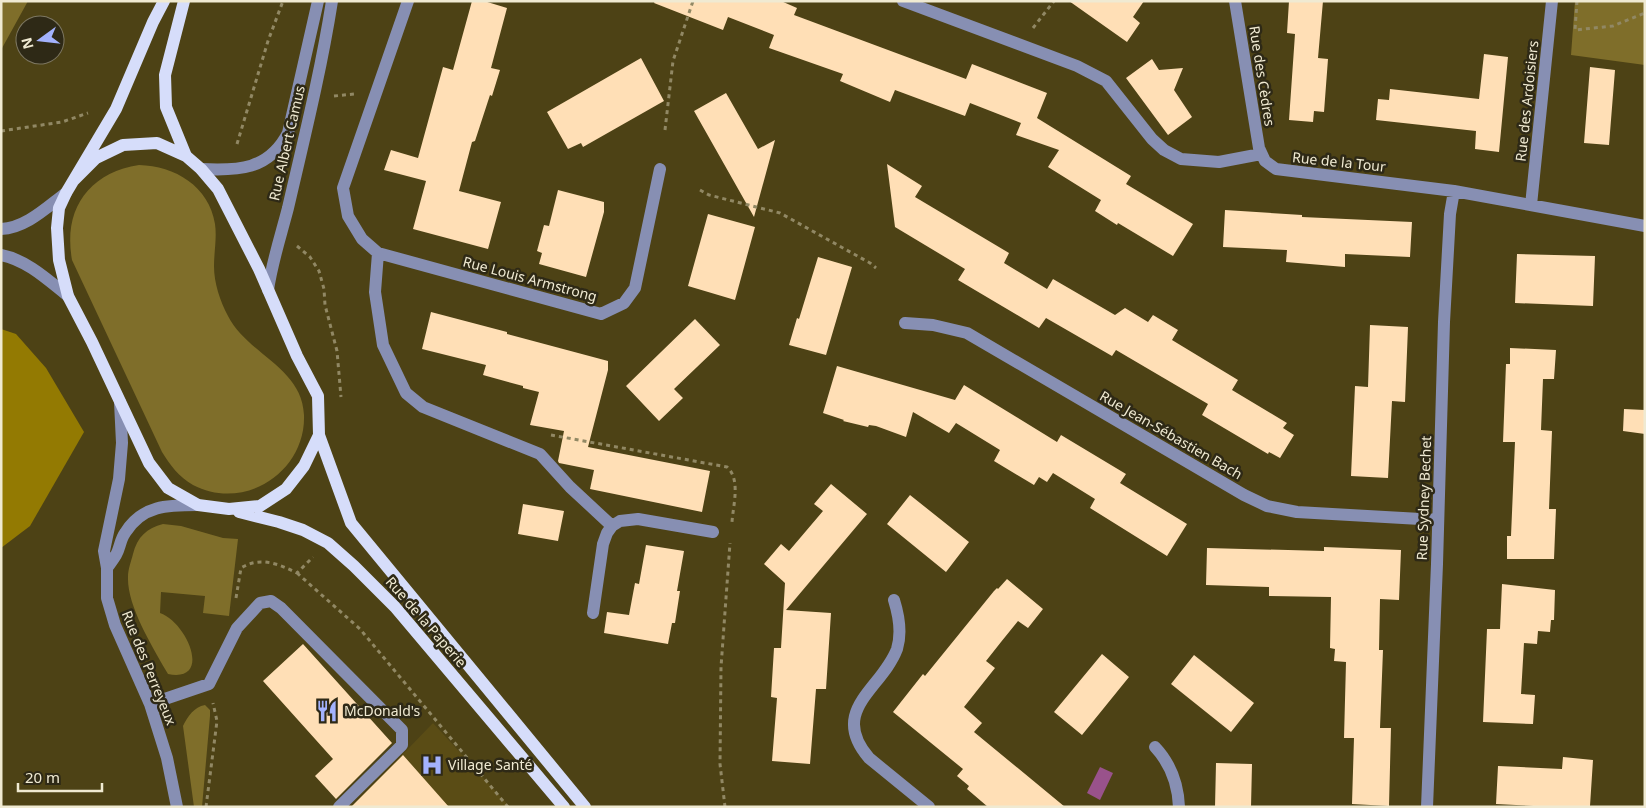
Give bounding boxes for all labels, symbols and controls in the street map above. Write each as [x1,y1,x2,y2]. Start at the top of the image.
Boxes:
north arrow [15,15,65,65]
street label: Rue des Cèdres [1245,24,1280,128]
text: N [16,36,38,51]
street label: Rue des Ardoisiers [1511,39,1542,162]
street label: Rue Albert Camus [264,83,309,202]
street label: Rue de la Tour [1291,147,1387,176]
street label: Rue Louis Armstrong [461,251,599,306]
street label: Rue Jean-Sébastien Bach [1097,386,1246,483]
street label: Rue Sydney Bechet [1412,435,1435,561]
street label: Rue de la Paperie [382,572,471,671]
street label: Rue des Perreyeux [118,608,181,729]
restaurant icon: McDonald's [314,698,340,724]
place label: McDonald's [344,701,421,720]
hospital icon: Village Santé [419,752,445,778]
place label: Village Santé [448,755,532,774]
scale bar [18,760,101,792]
text: 20 m [25,767,60,787]

